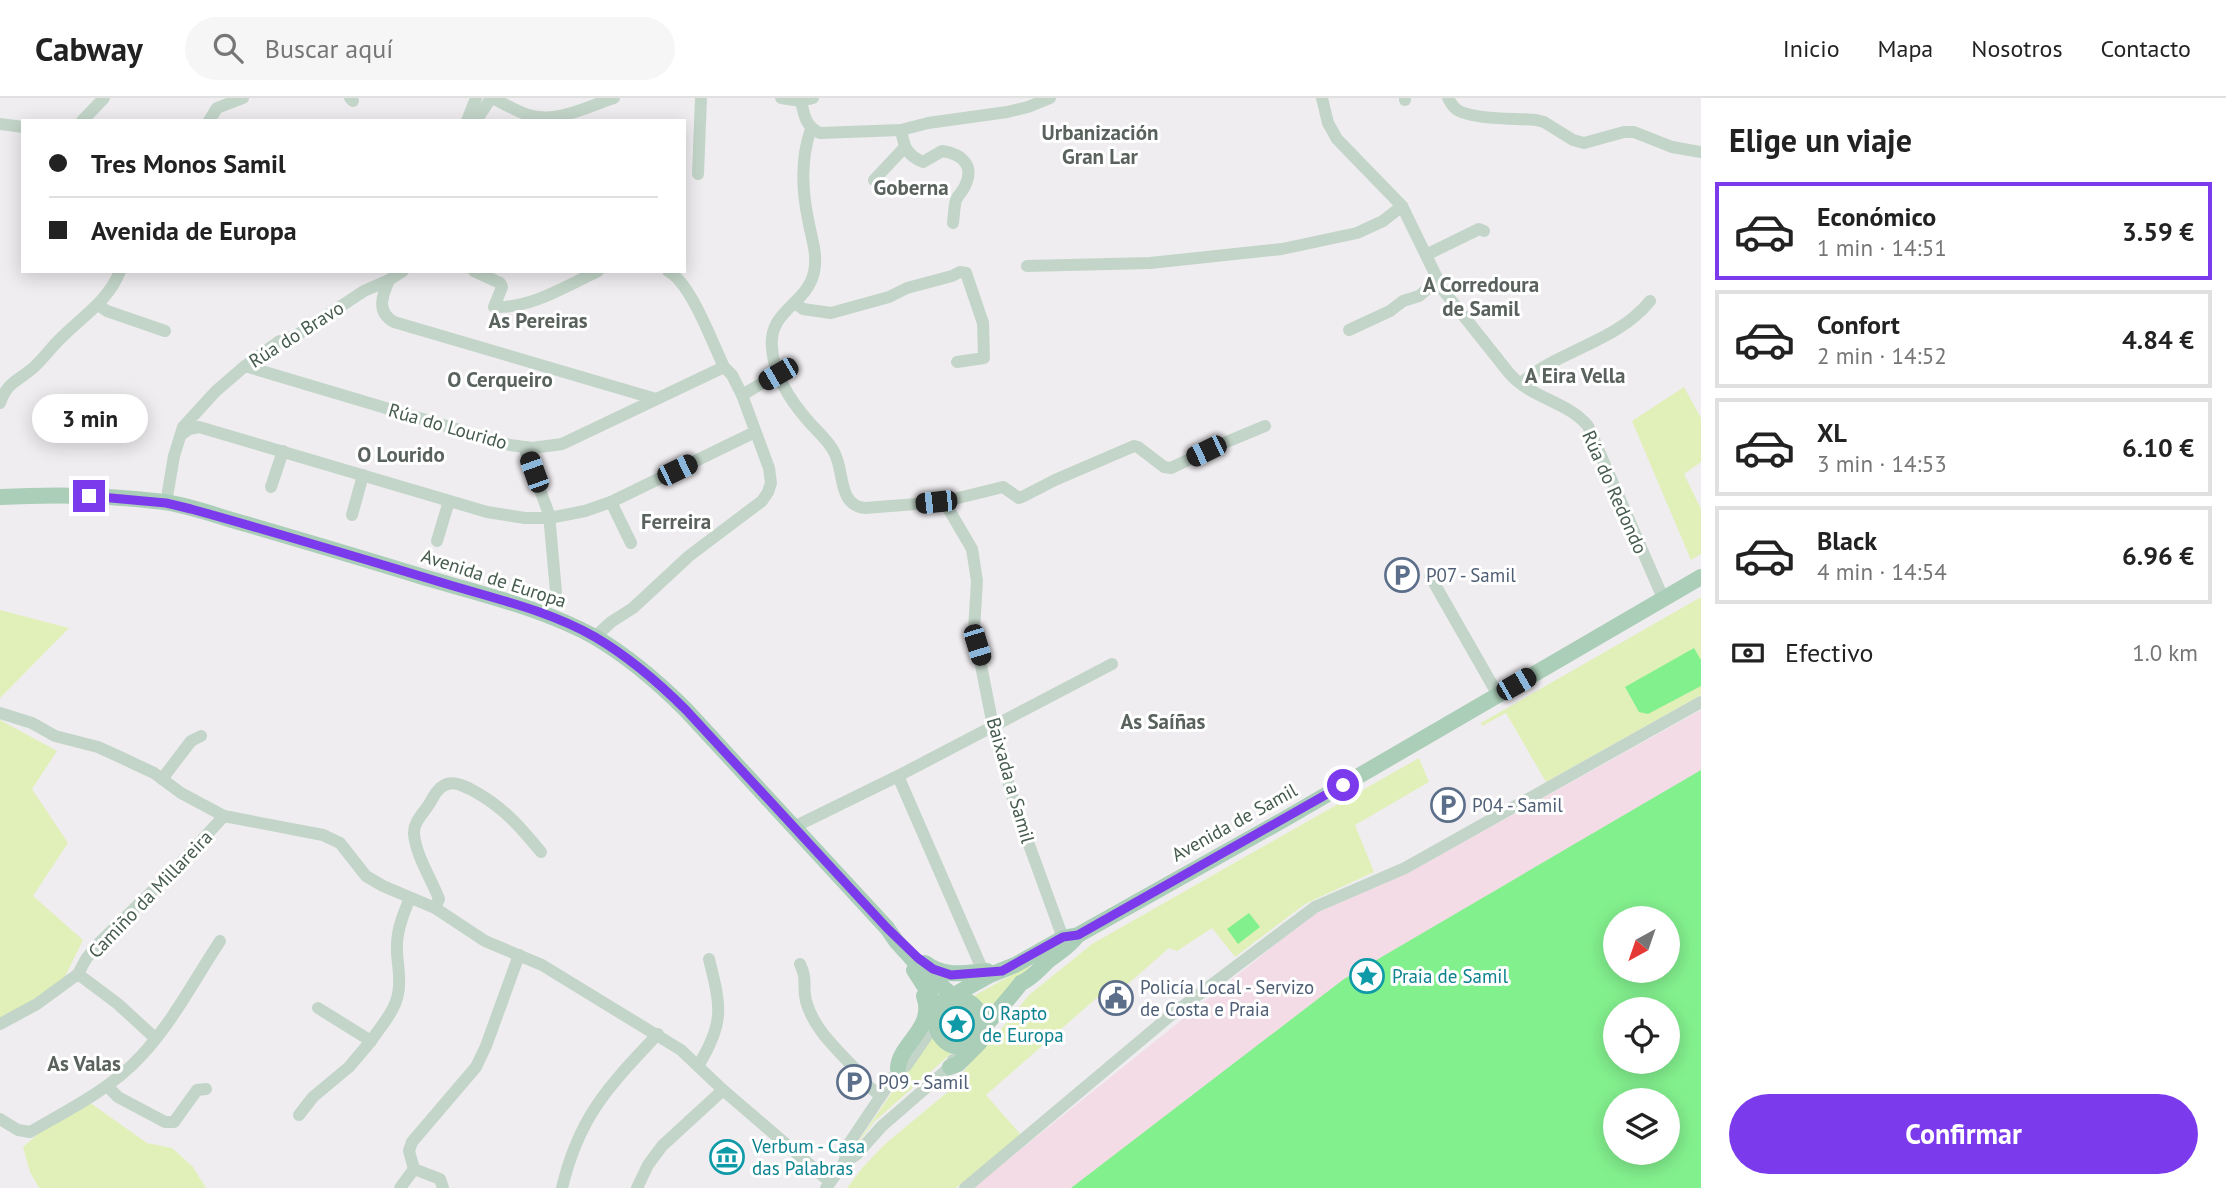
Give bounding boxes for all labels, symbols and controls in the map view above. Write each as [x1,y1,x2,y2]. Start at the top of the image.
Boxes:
search box [185,17,675,80]
text: Cabway [35,27,143,70]
icon: search [209,29,247,67]
text: Buscar aquí [265,32,393,65]
text: Inicio [1783,33,1840,64]
text: Mapa [1878,33,1933,64]
text: Nosotros [1971,33,2063,64]
text: Contacto [2101,33,2191,64]
district label: Urbanización Gran Lar [1042,119,1158,170]
text: Elige un viaje [1729,119,1912,161]
text: Tres Monos Samil [91,147,286,180]
district label: Goberna [873,174,949,201]
icon: car [1733,200,1796,263]
text: Económico [1817,200,1936,233]
text: Avenida de Europa [91,214,297,247]
text: 3.59 € [2122,215,2194,248]
text: 1 min · 14:51 [1817,233,1947,262]
district label: A Corredoura de Samil [1423,271,1539,322]
street label: Rúa do Bravo [244,295,348,373]
district label: As Pereiras [488,307,588,334]
icon: car [1733,308,1796,371]
text: Confort [1817,308,1900,341]
text: 4.84 € [2122,323,2194,356]
text: 2 min · 14:52 [1817,341,1947,370]
car [755,354,802,394]
district label: A Eira Vella [1525,362,1625,389]
district label: O Cerqueiro [447,366,553,393]
callout: 3 min [31,394,147,444]
street label: Rúa do Lourido [386,398,510,454]
text: 3 min [62,404,118,433]
icon: car [1733,416,1796,479]
text: XL [1817,416,1847,449]
street label: Rúa do Redondo [1577,427,1653,557]
text: 6.10 € [2122,431,2194,464]
car [1183,432,1230,470]
district label: O Lourido [357,441,445,468]
car [517,449,552,495]
text: 3 min · 14:53 [1817,449,1947,478]
car [654,451,701,489]
route end [73,480,105,512]
car [915,489,958,515]
district label: Ferreira [641,508,711,535]
icon: car [1733,524,1796,587]
text: Black [1817,524,1877,557]
text: 6.96 € [2122,539,2194,572]
street label: Avenida de Europa [418,543,570,613]
parking icon: P07 - Samil [1383,556,1421,594]
text: 4 min · 14:54 [1817,557,1947,586]
place label: P07 - Samil [1426,563,1516,587]
car [961,622,994,668]
icon: cash [1729,634,1767,672]
text: Efectivo [1785,636,1874,669]
text: 1.0 km [2132,638,2198,667]
car [1493,664,1540,704]
district label: As Saíñas [1121,708,1206,735]
street label: Baixada a Samil [982,714,1041,846]
route start [1327,769,1359,801]
street label: Avenida de Samil [1167,777,1301,866]
parking icon: P04 - Samil [1429,786,1467,824]
place label: P04 - Samil [1472,793,1563,817]
street label: Camiño da Millareira [83,825,217,963]
north arrow [1603,906,1680,984]
map controls [1603,906,1680,1165]
place icon: Praia de Samil [1348,957,1386,995]
place label: Praia de Samil [1392,964,1508,988]
place label: Policía Local - Servizo de Costa e Praia [1140,975,1314,1021]
public building icon: Policía Local - Servizo de Costa e Praia [1097,979,1135,1017]
button: locate [1603,997,1680,1074]
place label: O Rapto de Europa [982,1001,1064,1047]
place icon: O Rapto de Europa [938,1005,976,1043]
district label: As Valas [47,1050,121,1077]
parking icon: P09 - Samil [835,1063,873,1101]
place label: P09 - Samil [878,1070,969,1094]
button: layers [1603,1088,1680,1165]
button: Confirmar [1729,1094,2198,1174]
place label: Verbum - Casa das Palabras [751,1134,865,1180]
museum icon: Verbum - Casa das Palabras [708,1138,746,1176]

